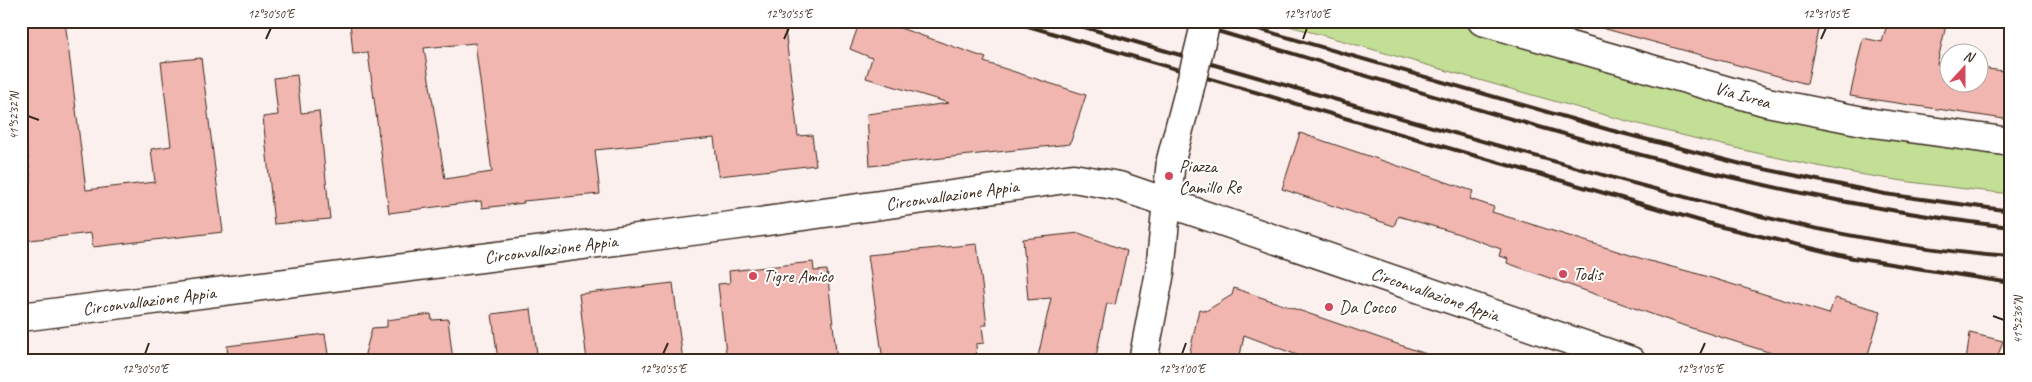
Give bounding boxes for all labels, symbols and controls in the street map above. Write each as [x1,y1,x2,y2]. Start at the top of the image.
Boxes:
text: 12°30'50"E [248,6,296,22]
text: 12°30'55"E [766,6,814,22]
text: 12°31'00"E [1284,6,1332,22]
text: 12°31'05"E [1803,6,1851,22]
north arrow [1940,42,1990,92]
text: N [1961,47,1978,67]
street label: Via Ivrea [1712,77,1774,114]
text: 41°52'32"N [6,91,22,140]
place label: Piazza Camillo Re [1179,155,1242,198]
marker: Piazza Camillo Re [1163,170,1175,182]
street label: Circonvallazione Appia [884,175,1021,215]
street label: Circonvallazione Appia [483,230,620,269]
street label: Circonvallazione Appia [1368,262,1504,327]
place label: Todis [1573,263,1604,285]
place label: Tigre Amico [763,265,835,287]
marker: Todis [1557,268,1569,280]
marker: Tigre Amico [747,270,759,282]
street label: Circonvallazione Appia [81,281,218,320]
text: 41°52'36"N [2010,295,2026,344]
place label: Da Cocco [1339,296,1397,318]
marker: Da Cocco [1323,301,1335,313]
text: 12°30'50"E [122,361,170,377]
text: 12°30'55"E [640,361,688,377]
text: 12°31'00"E [1159,361,1207,377]
text: 12°31'05"E [1677,361,1725,377]

